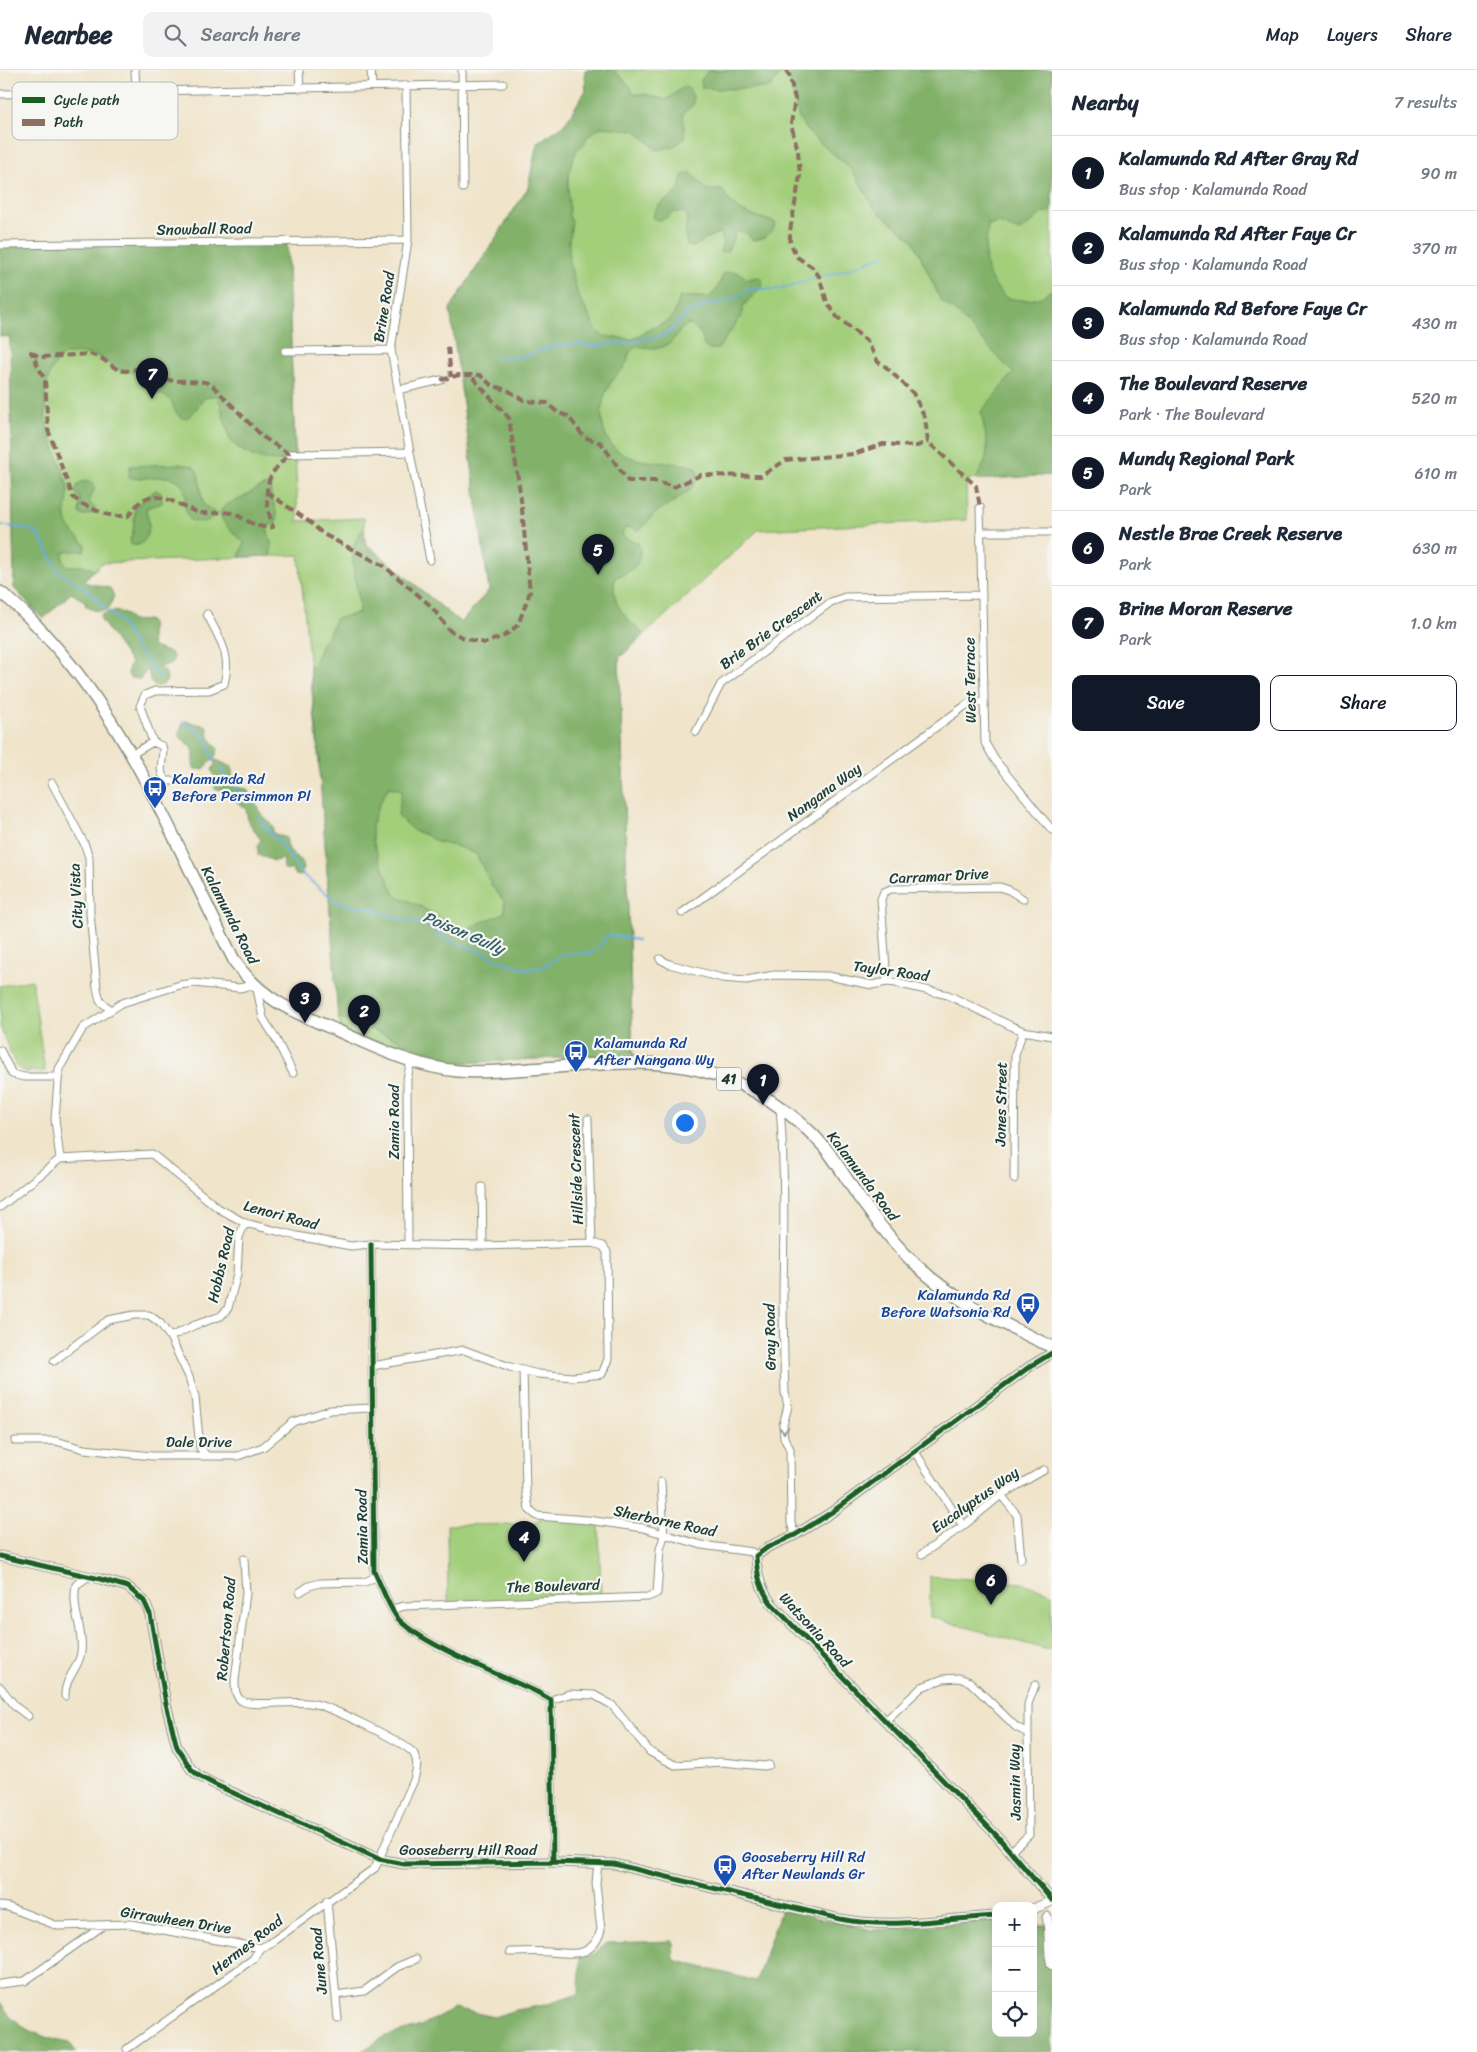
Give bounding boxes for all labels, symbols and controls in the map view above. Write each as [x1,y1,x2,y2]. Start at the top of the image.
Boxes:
search box [143,12,493,57]
text: Nearbee [25,14,113,56]
text: Search here [201,18,301,51]
text: Map [1266,19,1299,51]
text: Layers [1327,19,1378,51]
text: Share [1406,19,1452,51]
icon: search [161,21,189,49]
legend [12,82,178,140]
text: Nearby [1072,84,1138,122]
text: Cycle path [54,88,120,113]
text: 7 results [1394,88,1457,117]
text: Path [54,110,83,135]
text: Kalamunda Rd After Gray Rd [1119,142,1358,175]
text: 1 [1085,159,1091,188]
text: 90 m [1421,159,1457,188]
text: Bus stop · Kalamunda Road [1119,175,1307,204]
street label: Snowball Road [156,215,253,243]
text: Kalamunda Rd After Faye Cr [1119,217,1356,250]
text: 2 [1083,234,1093,263]
text: 370 m [1413,234,1457,263]
text: Bus stop · Kalamunda Road [1119,250,1307,279]
street label: Brine Road [366,269,403,344]
text: Kalamunda Rd Before Faye Cr [1119,292,1367,325]
text: 3 [1084,309,1092,338]
text: 430 m [1412,309,1457,338]
text: Bus stop · Kalamunda Road [1119,325,1307,354]
pin: 7 [136,358,168,399]
text: The Boulevard Reserve [1119,367,1307,400]
text: 4 [1083,384,1093,413]
text: 520 m [1411,384,1457,413]
text: Park · The Boulevard [1119,400,1264,429]
text: Mundy Regional Park [1119,442,1295,475]
text: 5 [1083,459,1093,488]
text: 610 m [1414,459,1457,488]
text: Park [1119,475,1152,504]
text: Nestle Brae Creek Reserve [1119,517,1342,550]
pin: 5 [582,534,614,575]
text: 6 [1083,534,1093,563]
text: 630 m [1413,534,1457,563]
text: Park [1119,550,1152,579]
street label: Brie Brie Crescent [714,583,828,676]
text: Brine Moran Reserve [1119,592,1293,625]
text: 7 [1083,609,1093,638]
text: 1.0 km [1410,609,1457,638]
text: Park [1119,625,1152,654]
street label: West Terrace [956,637,984,723]
button: Save [1072,675,1260,731]
button: Share [1270,675,1457,731]
street label: Nangana Way [781,756,867,828]
place label: Kalamunda Rd Before Persimmon Pl [172,766,311,809]
bus stop icon: Kalamunda Rd Before Persimmon Pl [142,775,168,809]
street label: Carramar Drive [888,860,990,892]
street label: Kalamunda Road [194,861,267,970]
street label: City Vista [61,862,91,929]
water label: Poison Gully [418,902,512,964]
street label: Taylor Road [851,953,932,989]
pin: 3 [289,982,321,1023]
pin: 2 [348,995,380,1036]
place label: Kalamunda Rd After Nangana Wy [593,1030,714,1073]
bus stop icon: Kalamunda Rd After Nangana Wy [563,1039,589,1073]
street label: Jones Street [987,1061,1015,1147]
pin: 1 [747,1064,779,1105]
road number: 41 [716,1068,742,1091]
street label: Zamia Road [381,1083,407,1159]
your location [672,1110,698,1136]
street label: Hillside Crescent [561,1112,591,1225]
street label: Kalamunda Road [820,1125,906,1228]
street label: Lenori Road [241,1193,322,1238]
street label: Hobbs Road [200,1224,243,1305]
place label: Kalamunda Rd Before Watsonia Rd [881,1282,1011,1325]
bus stop icon: Kalamunda Rd Before Watsonia Rd [1015,1291,1041,1325]
street label: Gray Road [756,1302,784,1371]
one-way arrow [779,1427,790,1435]
street label: Dale Drive [166,1429,232,1455]
street label: Eucalyptus Way [925,1460,1025,1540]
street label: Zamia Road [348,1488,376,1565]
street label: Sherborne Road [611,1497,720,1545]
pin: 4 [508,1521,540,1562]
pin: 6 [975,1564,1007,1605]
street label: The Boulevard [506,1571,601,1601]
street label: Robertson Road [209,1575,244,1682]
street label: Watsonia Road [773,1586,858,1675]
street label: Jasmin Way [1001,1744,1029,1821]
street label: Gooseberry Hill Road [399,1837,538,1863]
place label: Gooseberry Hill Rd After Newlands Gr [741,1844,866,1887]
bus stop icon: Gooseberry Hill Rd After Newlands Gr [712,1853,738,1887]
street label: Girrawheen Drive [119,1898,233,1942]
map controls [992,1902,1037,2037]
button: + [992,1902,1037,1947]
street label: Hermes Road [205,1908,290,1982]
street label: June Road [303,1926,335,1996]
button: − [992,1947,1037,1992]
button: locate [992,1992,1037,2037]

